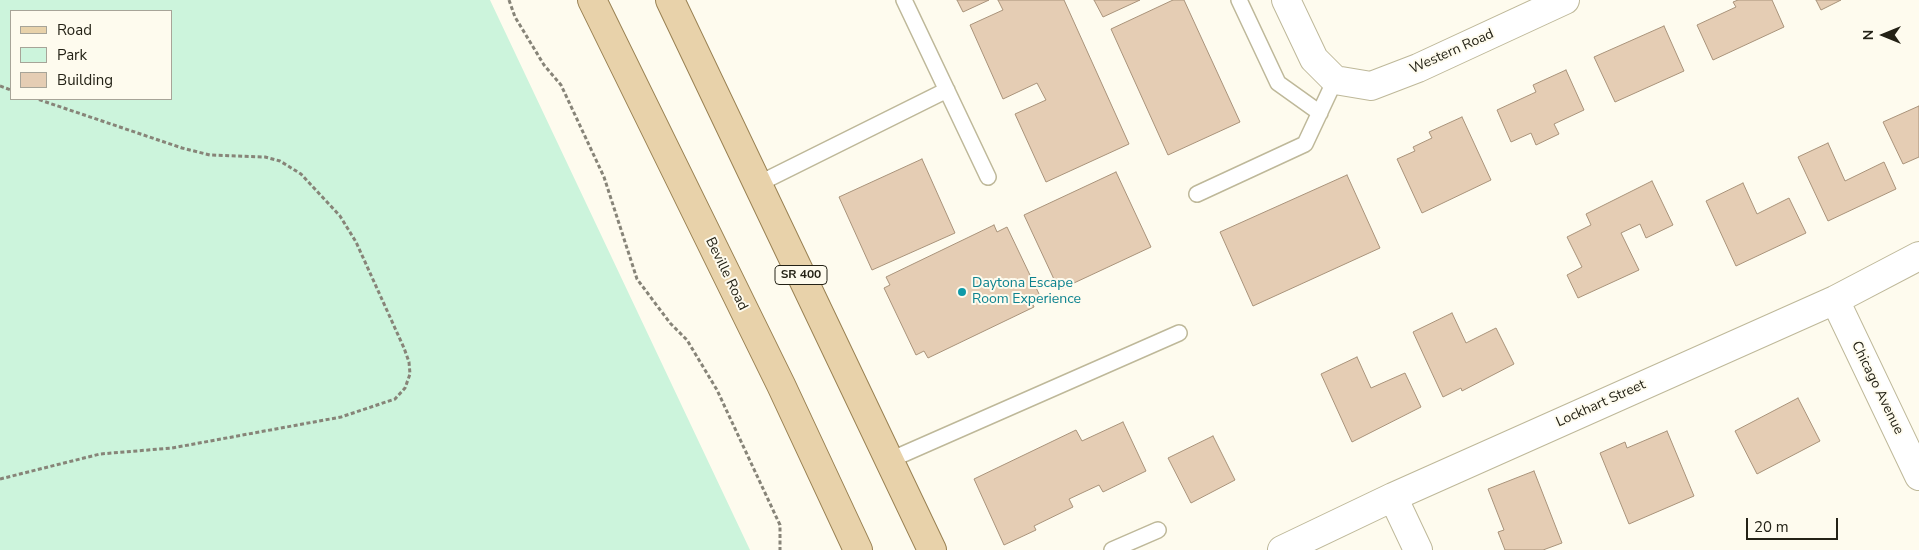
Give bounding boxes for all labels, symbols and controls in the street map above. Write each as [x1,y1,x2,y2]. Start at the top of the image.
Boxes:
legend [10,10,172,100]
north arrow [1859,10,1909,60]
text: Road [57,20,92,40]
street label: Western Road [1407,26,1497,78]
text: N [1859,30,1878,40]
text: Park [57,45,87,65]
text: Building [57,70,113,90]
street label: Beville Road [701,235,751,313]
road number: SR 400 [775,266,827,284]
place label: Daytona Escape Room Experience [972,276,1081,308]
marker: Daytona Escape Room Experience [956,286,968,298]
street label: Chicago Avenue [1847,339,1907,437]
street label: Lockhart Street [1554,377,1648,431]
scale bar [1749,508,1842,540]
text: 20 m [1754,517,1789,537]

